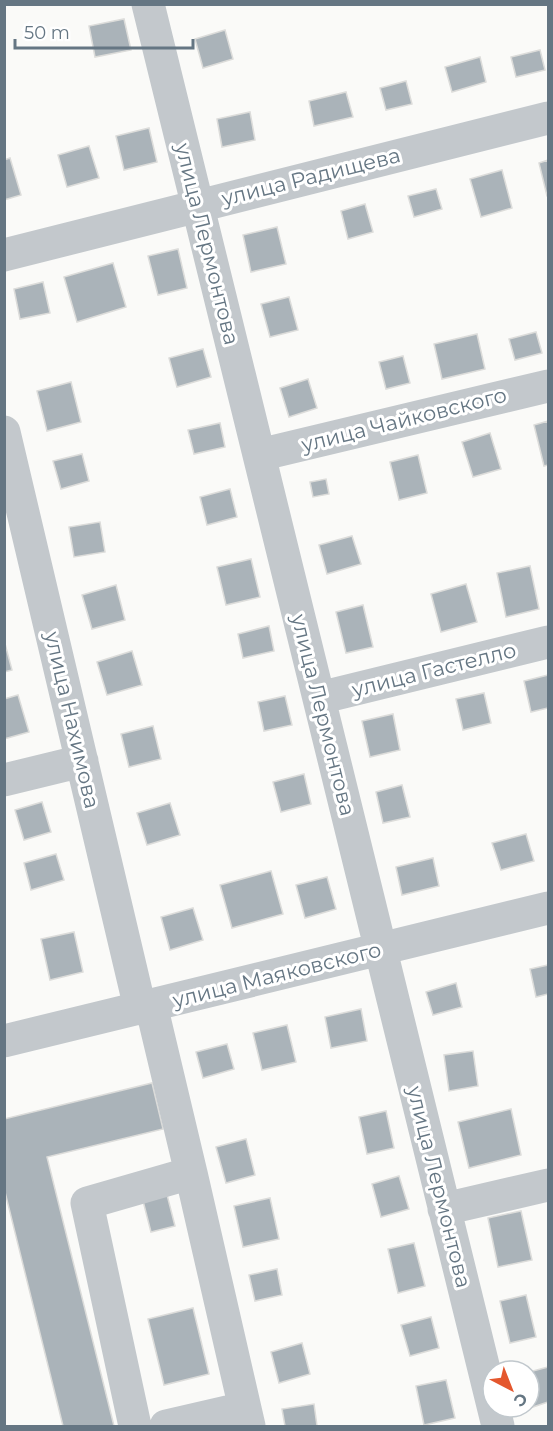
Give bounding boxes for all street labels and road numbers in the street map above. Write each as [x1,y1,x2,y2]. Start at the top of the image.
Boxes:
street label: улица Лермонтова [170,140,245,347]
street label: улица Радищева [218,142,403,211]
street label: улица Чайковского [298,382,509,457]
street label: улица Лермонтова [286,611,361,818]
street label: улица Нахимова [40,628,105,811]
street label: улица Гастелло [348,637,519,702]
street label: улица Маяковского [169,936,384,1013]
street label: улица Лермонтова [402,1083,477,1290]

